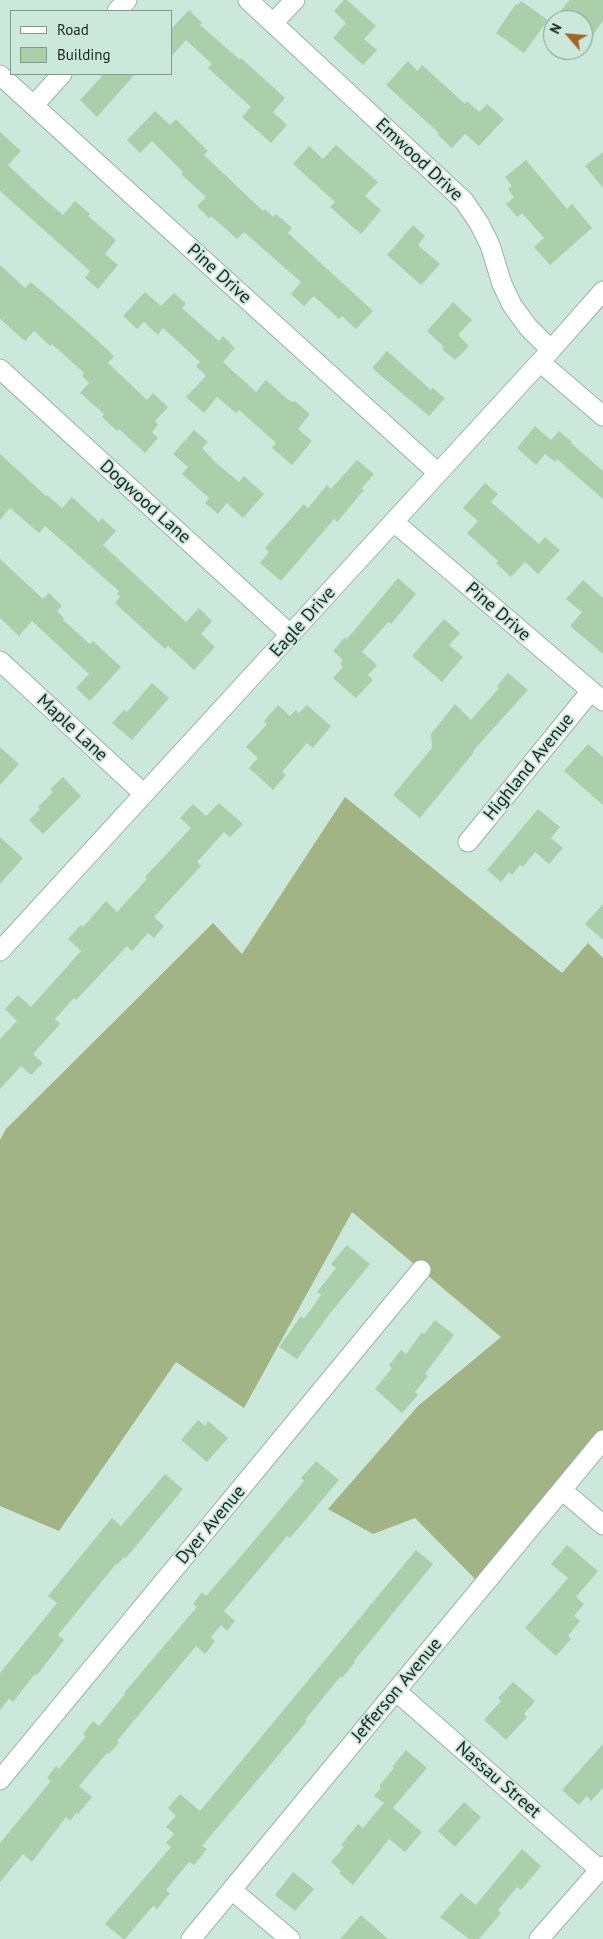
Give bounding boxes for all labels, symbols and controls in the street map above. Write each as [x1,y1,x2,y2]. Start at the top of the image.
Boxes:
legend [10,10,172,75]
north arrow [543,10,593,60]
text: Road [57,20,89,39]
text: N [545,20,566,37]
text: Building [57,45,111,64]
street label: Emwood Drive [371,114,467,206]
street label: Pine Drive [182,240,256,308]
street label: Dogwood Lane [95,456,195,548]
street label: Pine Drive [461,578,535,646]
street label: Eagle Drive [266,582,340,662]
street label: Maple Lane [32,690,112,766]
street label: Highland Avenue [479,709,579,825]
street label: Dyer Avenue [172,1481,250,1569]
street label: Jefferson Avenue [347,1634,447,1746]
street label: Nassau Street [451,1737,545,1823]

